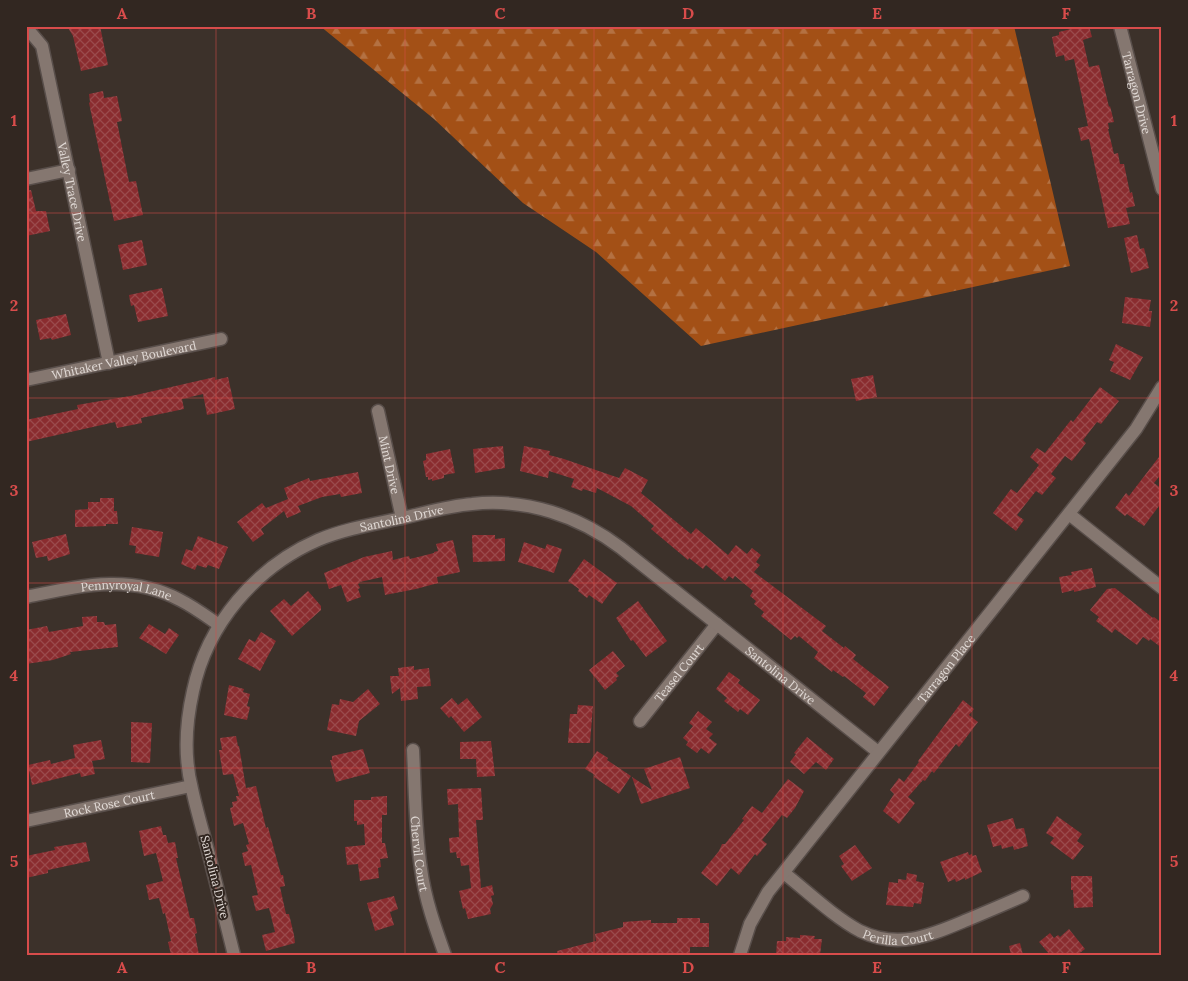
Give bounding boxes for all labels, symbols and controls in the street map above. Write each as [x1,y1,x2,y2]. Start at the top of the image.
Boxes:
text: A [117,3,128,23]
text: B [306,3,317,23]
text: C [494,3,506,23]
text: D [682,3,694,23]
text: E [872,3,882,23]
text: F [1061,3,1071,23]
street label: Tarragon Drive [1119,50,1155,136]
text: 1 [11,110,17,130]
text: 1 [1171,110,1177,130]
street label: Valley Trace Drive [55,140,91,243]
text: 2 [10,295,18,315]
text: 2 [1170,295,1178,315]
street label: Whitaker Valley Boulevard [50,337,197,382]
street label: Mint Drive [376,434,404,496]
text: 3 [10,480,19,500]
text: 3 [1170,480,1179,500]
street label: Santolina Drive [358,501,445,534]
street label: Pennyroyal Lane [80,576,175,603]
street label: Tarragon Place [914,631,978,706]
street label: Teasel Court [651,640,707,705]
street label: Santolina Drive [743,642,819,708]
text: 4 [10,665,19,685]
text: 4 [1170,665,1179,685]
street label: Rock Rose Court [62,786,156,820]
street label: Chervil Court [408,816,432,893]
street label: Santolina Drive [197,834,233,921]
text: 5 [10,851,19,871]
text: 5 [1170,851,1179,871]
street label: Perilla Court [861,926,935,947]
text: A [117,957,128,977]
text: B [306,957,317,977]
text: C [494,957,506,977]
text: D [682,957,694,977]
text: E [872,957,882,977]
text: F [1061,957,1071,977]

